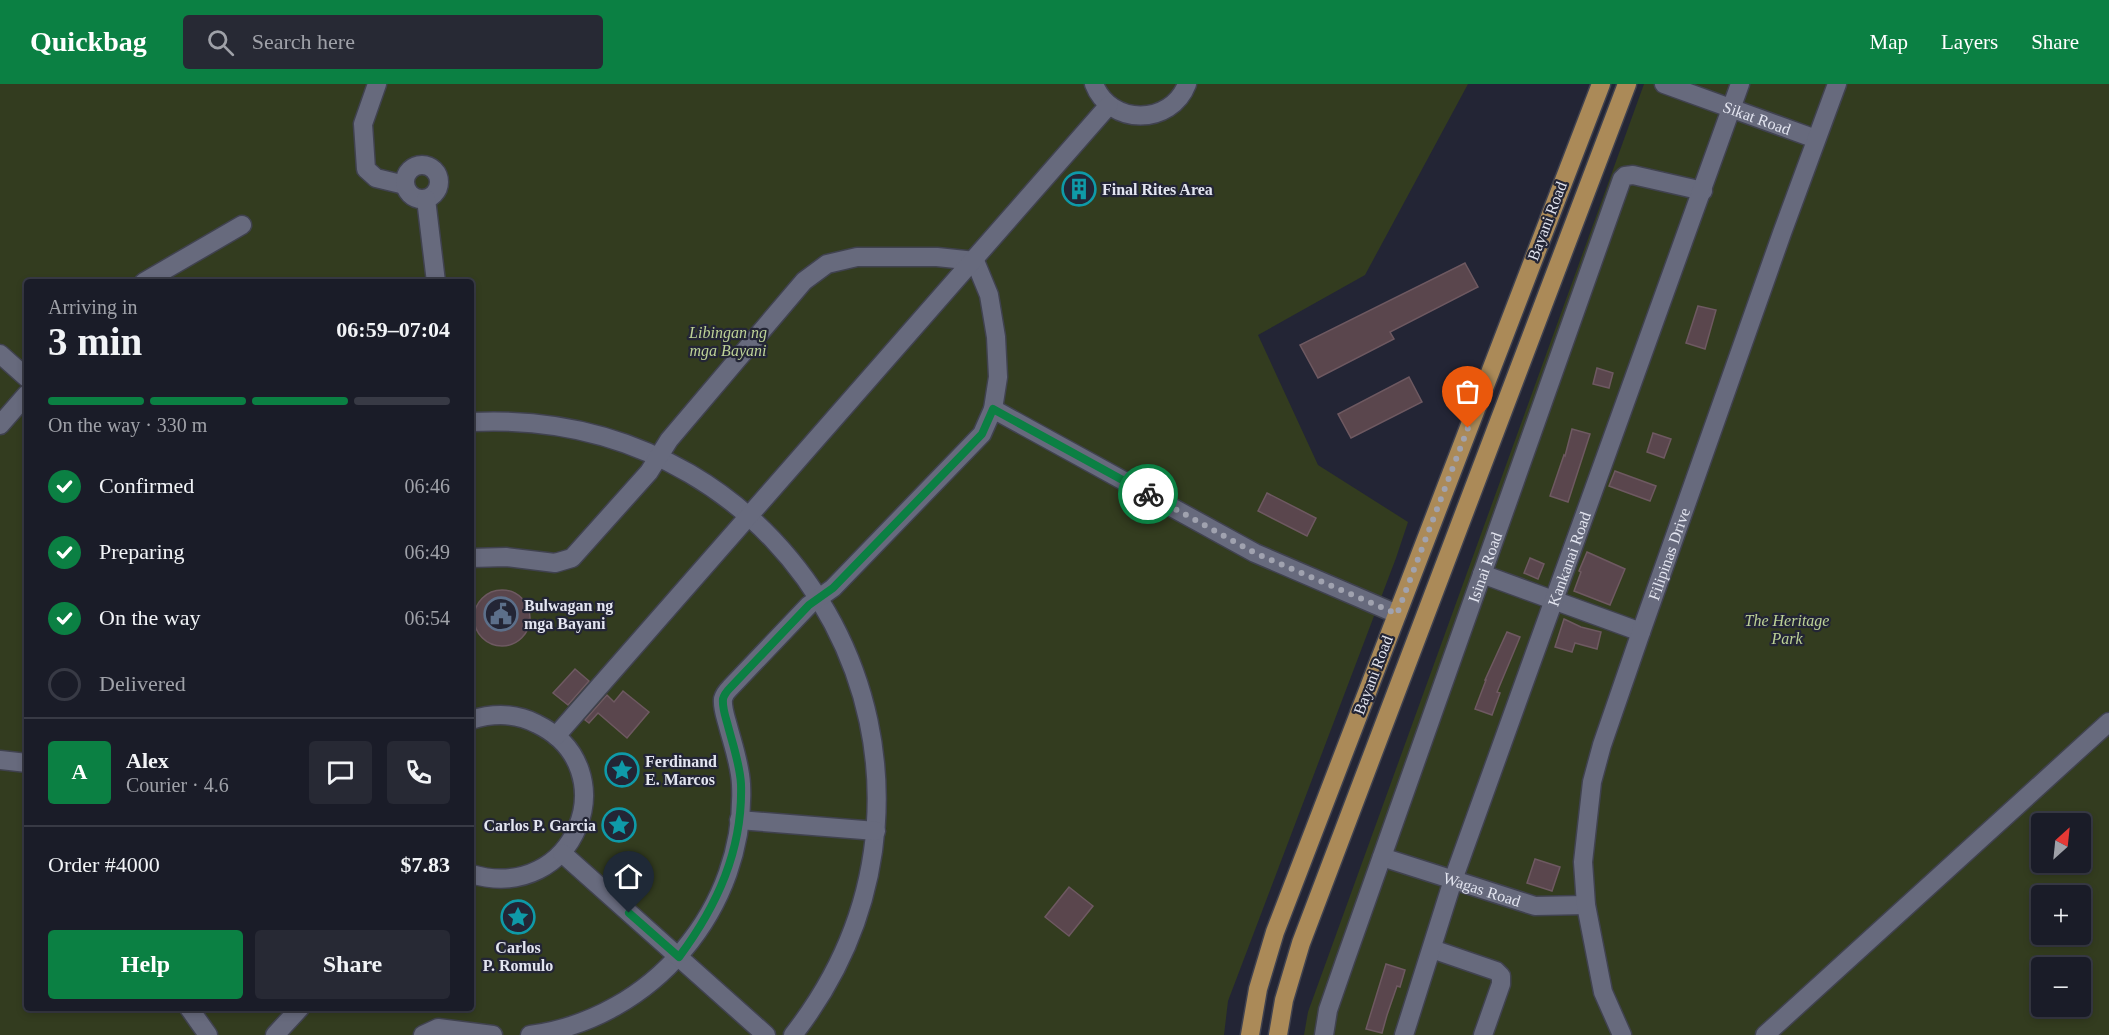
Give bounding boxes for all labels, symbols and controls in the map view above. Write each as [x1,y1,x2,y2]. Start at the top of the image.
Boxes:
search box [183,15,603,69]
text: Quickbag [30,26,147,57]
icon: search [204,26,237,59]
text: Search here [252,29,355,54]
text: Map [1870,30,1908,54]
text: Layers [1941,30,1998,54]
text: Share [2031,30,2079,54]
street label: Sikat Road [1721,98,1793,138]
building icon: Final Rites Area [1061,171,1097,207]
street label: Bayani Road [1524,179,1571,263]
place label: Final Rites Area [1102,181,1213,198]
text: Arriving in [48,296,137,318]
text: 06:59–07:04 [336,317,450,342]
text: 3 min [48,320,142,363]
park label: Libingan ng mga Bayani [688,324,767,360]
pin [1442,366,1493,428]
icon: bag [1451,375,1484,408]
text: On the way · 330 m [48,414,207,436]
courier [1118,464,1178,524]
icon: check [48,470,81,503]
text: Confirmed [99,473,194,498]
text: 06:46 [404,475,450,497]
icon: bike [1132,478,1165,511]
street label: Filipinas Drive [1645,506,1693,602]
street label: Kankanai Road [1544,509,1594,608]
street label: Isinai Road [1464,530,1505,605]
icon: check [48,536,81,569]
text: Preparing [99,539,185,564]
text: 06:49 [404,541,450,563]
public building icon: Bulwagan ng mga Bayani [483,596,519,632]
place label: Bulwagan ng mga Bayani [524,597,613,633]
icon: check [48,602,81,635]
text: On the way [99,605,200,630]
text: 06:54 [404,607,450,629]
park label: The Heritage Park [1745,612,1829,647]
street label: Bayani Road [1350,633,1397,717]
text: Delivered [99,671,186,696]
button: chat [309,741,372,804]
button: phone [387,741,450,804]
text: Alex [126,748,169,773]
place icon: Ferdinand E. Marcos [604,752,640,788]
place label: Ferdinand E. Marcos [645,753,717,788]
text: A [72,759,87,784]
text: Courier · 4.6 [126,774,229,796]
place icon: Carlos P. Garcia [601,807,637,843]
north arrow [2031,813,2091,873]
map controls [2031,813,2091,1017]
place label: Carlos P. Garcia [484,817,596,834]
pin [603,851,654,913]
text: Order #4000 [48,852,160,877]
text: $7.83 [401,852,450,877]
icon: home [612,860,645,893]
street label: Wagas Road [1441,869,1523,909]
button: + [2031,885,2091,945]
place icon: Carlos P. Romulo [500,899,536,935]
button: Help [48,930,243,999]
button: Share [255,930,450,999]
place label: Carlos P. Romulo [483,939,553,974]
button: − [2031,957,2091,1017]

